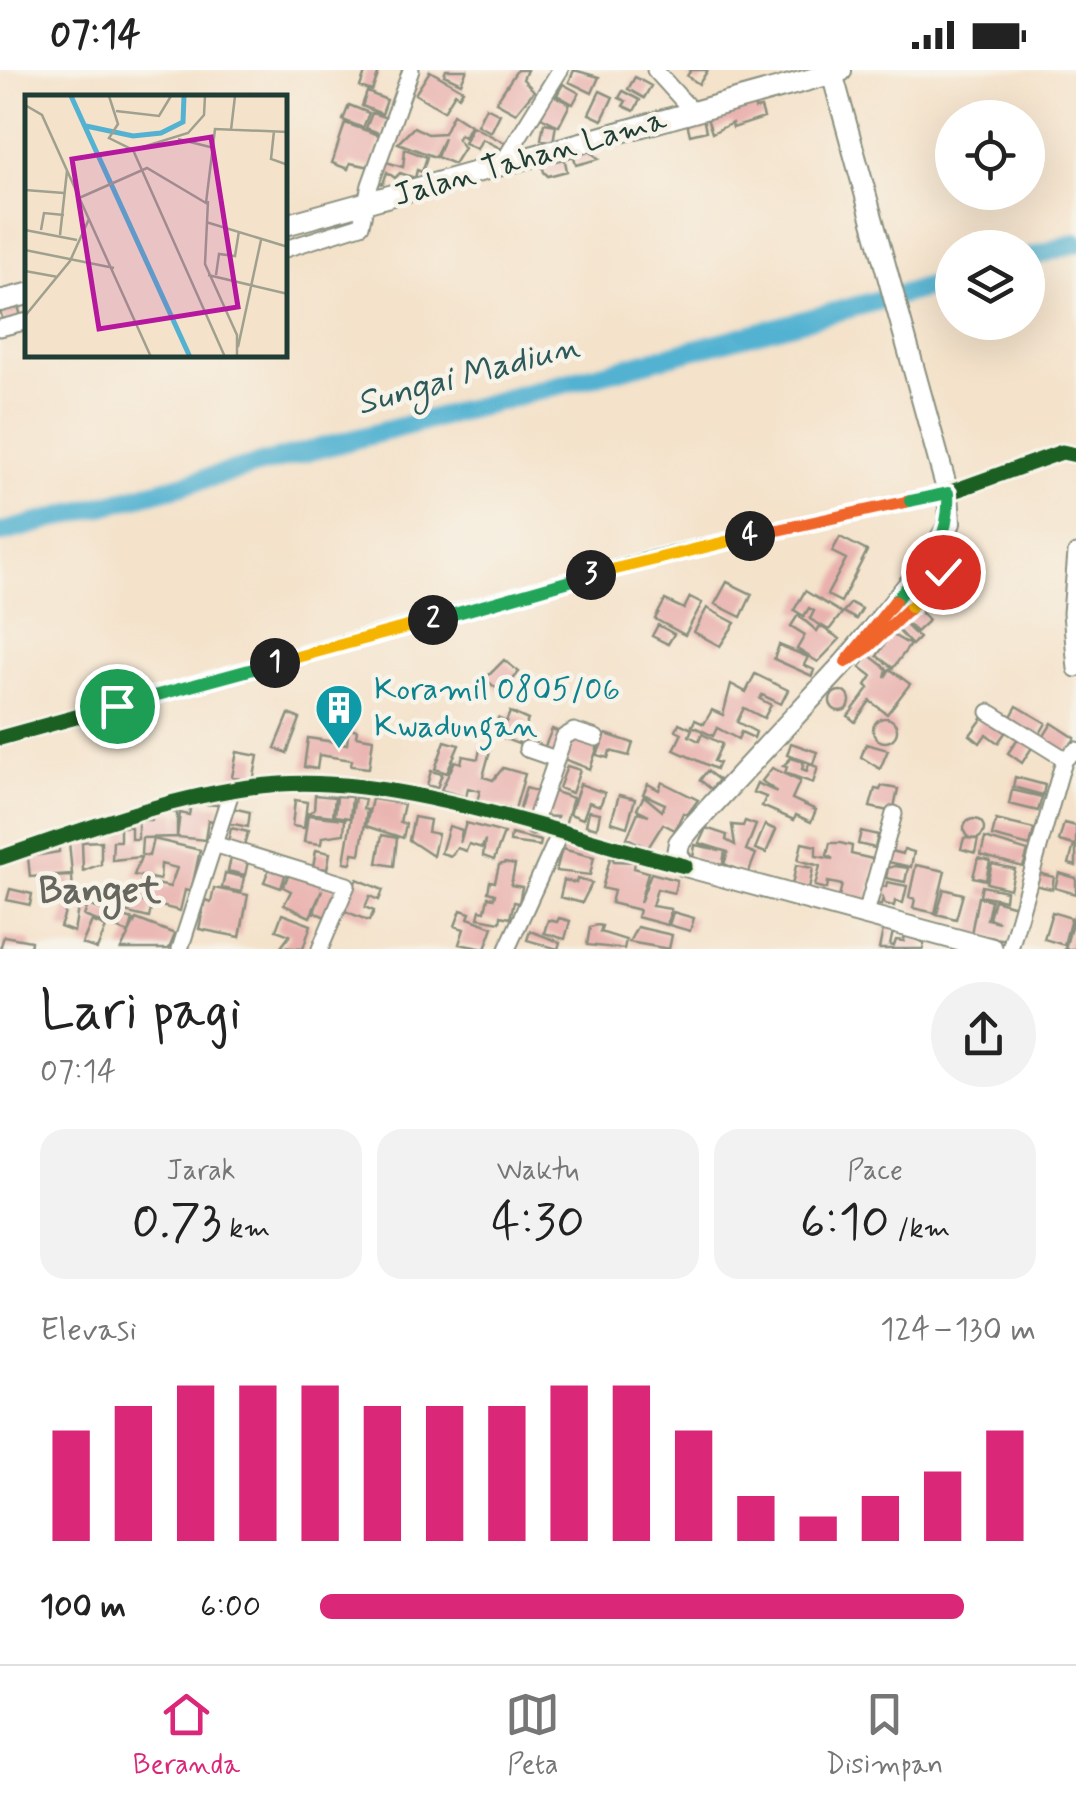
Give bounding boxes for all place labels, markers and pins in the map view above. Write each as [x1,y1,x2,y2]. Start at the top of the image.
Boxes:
pin: 4 [725,511,775,561]
pin [901,530,986,615]
pin: 3 [566,550,616,600]
pin: 2 [408,595,458,645]
pin: 1 [250,638,300,688]
pin [75,664,160,749]
place label: Koramil 0805/06 Kwadungan [374,669,620,751]
building icon: Koramil 0805/06 Kwadungan [313,682,365,750]

